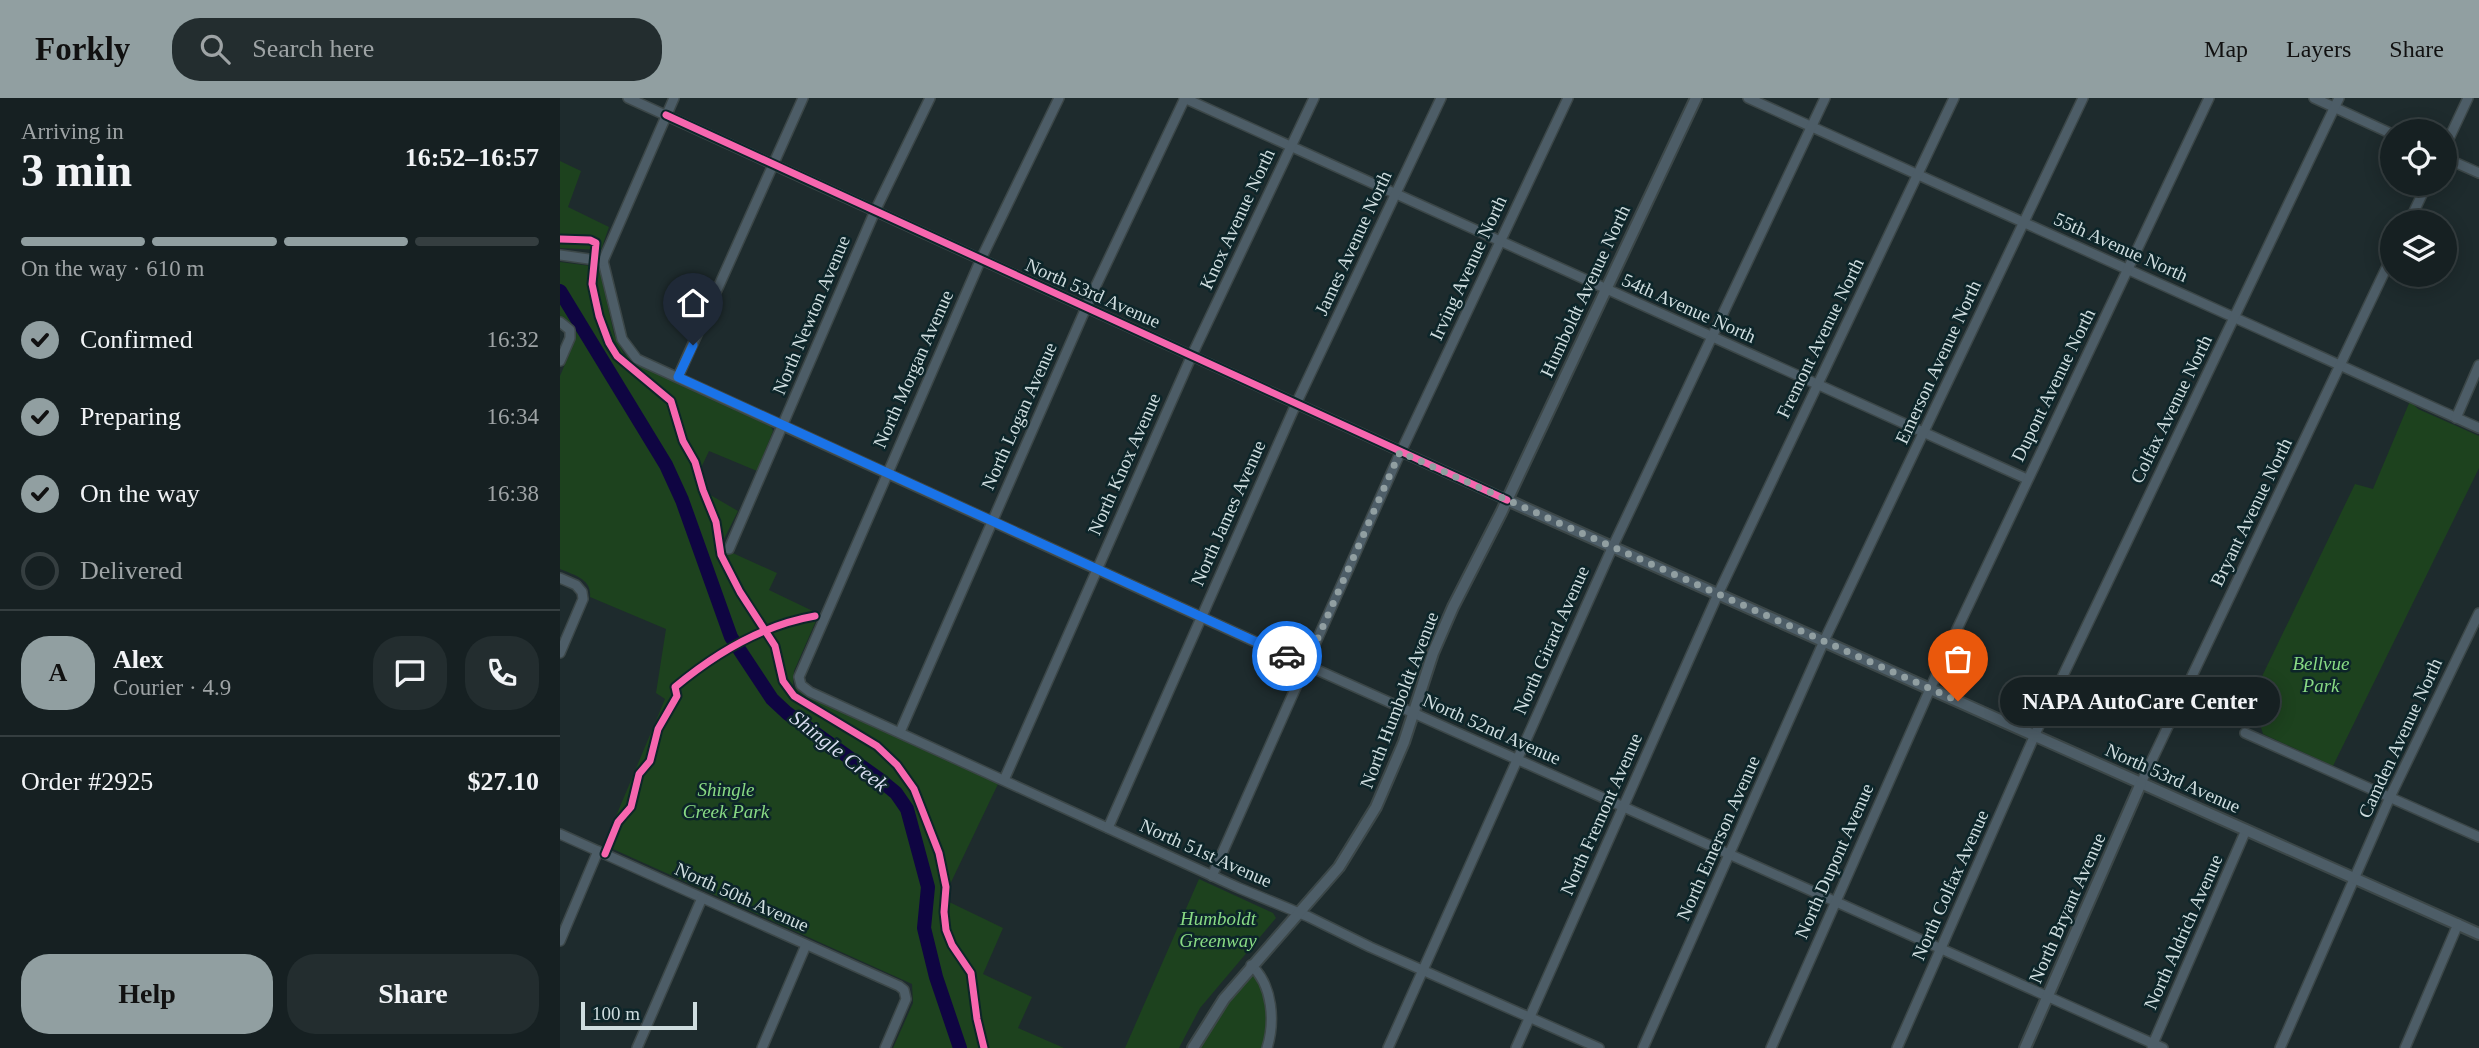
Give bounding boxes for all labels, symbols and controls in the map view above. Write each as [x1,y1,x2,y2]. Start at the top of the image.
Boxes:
search box [172,18,662,81]
icon: search [196,30,234,68]
text: Forkly [35,31,130,67]
text: Search here [252,34,374,63]
text: Map [2204,36,2248,62]
text: Layers [2286,36,2351,62]
text: Share [2389,36,2444,62]
text: Arriving in [21,119,124,144]
map controls [2380,119,2457,287]
button: locate [2380,119,2457,196]
text: 16:52–16:57 [405,143,539,172]
text: 3 min [21,145,132,196]
street label: Knox Avenue North [1195,145,1279,293]
street label: James Avenue North [1310,167,1396,319]
street label: Irving Avenue North [1425,192,1511,344]
street label: Humboldt Avenue North [1536,201,1634,380]
street label: 55th Avenue North [2051,208,2192,286]
button: layers [2380,210,2457,287]
street label: North Newton Avenue [768,232,854,398]
street label: North 53rd Avenue [1022,254,1164,332]
street label: Fremont Avenue North [1772,254,1868,421]
text: On the way · 610 m [21,256,204,281]
street label: 54th Avenue North [1619,269,1760,347]
pin [663,273,723,345]
street label: Emerson Avenue North [1891,276,1985,447]
icon: home [674,284,712,322]
street label: North Morgan Avenue [869,287,957,451]
street label: Dupont Avenue North [2007,305,2099,465]
icon: check [21,321,59,359]
text: Confirmed [80,325,193,354]
text: 16:32 [487,327,539,352]
street label: Colfax Avenue North [2126,331,2216,486]
street label: North Logan Avenue [977,339,1061,493]
street label: North Knox Avenue [1083,390,1165,538]
icon: check [21,398,59,436]
text: Preparing [80,402,181,431]
text: 16:34 [487,404,539,429]
street label: Bryant Avenue North [2206,434,2296,589]
street label: North James Avenue [1187,437,1269,589]
icon: check [21,475,59,513]
text: On the way [80,479,200,508]
text: 16:38 [487,481,539,506]
text: Delivered [80,556,183,585]
street label: North Girard Avenue [1509,563,1593,717]
street label: North Humboldt Avenue [1356,609,1442,791]
courier [1252,621,1322,691]
pin [1928,629,1988,701]
button: chat [373,636,447,710]
button: phone [465,636,539,710]
icon: car [1268,637,1306,675]
icon: bag [1939,640,1977,678]
text: Alex [113,645,164,674]
park label: Bellvue Park [2293,653,2349,696]
street label: Camden Avenue North [2354,654,2446,821]
text: A [49,658,67,687]
text: Courier · 4.9 [113,675,231,700]
callout: NAPA AutoCare Center [2000,676,2280,726]
street label: North 52nd Avenue [1420,689,1564,769]
text: NAPA AutoCare Center [2022,689,2258,714]
water label: Shingle Creek [785,705,893,797]
street label: North Fremont Avenue [1556,730,1646,898]
street label: North 53rd Avenue [2102,739,2244,817]
street label: North Emerson Avenue [1672,752,1764,924]
text: Order #2925 [21,767,153,796]
text: $27.10 [468,767,539,796]
park label: Shingle Creek Park [683,779,770,822]
street label: North Dupont Avenue [1790,780,1878,942]
street label: North Colfax Avenue [1907,807,1993,963]
street label: North 51st Avenue [1137,815,1275,891]
street label: North Bryant Avenue [2024,830,2110,986]
street label: North Aldrich Avenue [2139,851,2227,1013]
street label: North 50th Avenue [672,858,812,936]
park label: Humboldt Greenway [1179,908,1257,951]
button: Help [21,954,273,1034]
button: Share [287,954,539,1034]
scale bar [581,999,696,1031]
text: 100 m [592,1003,640,1024]

